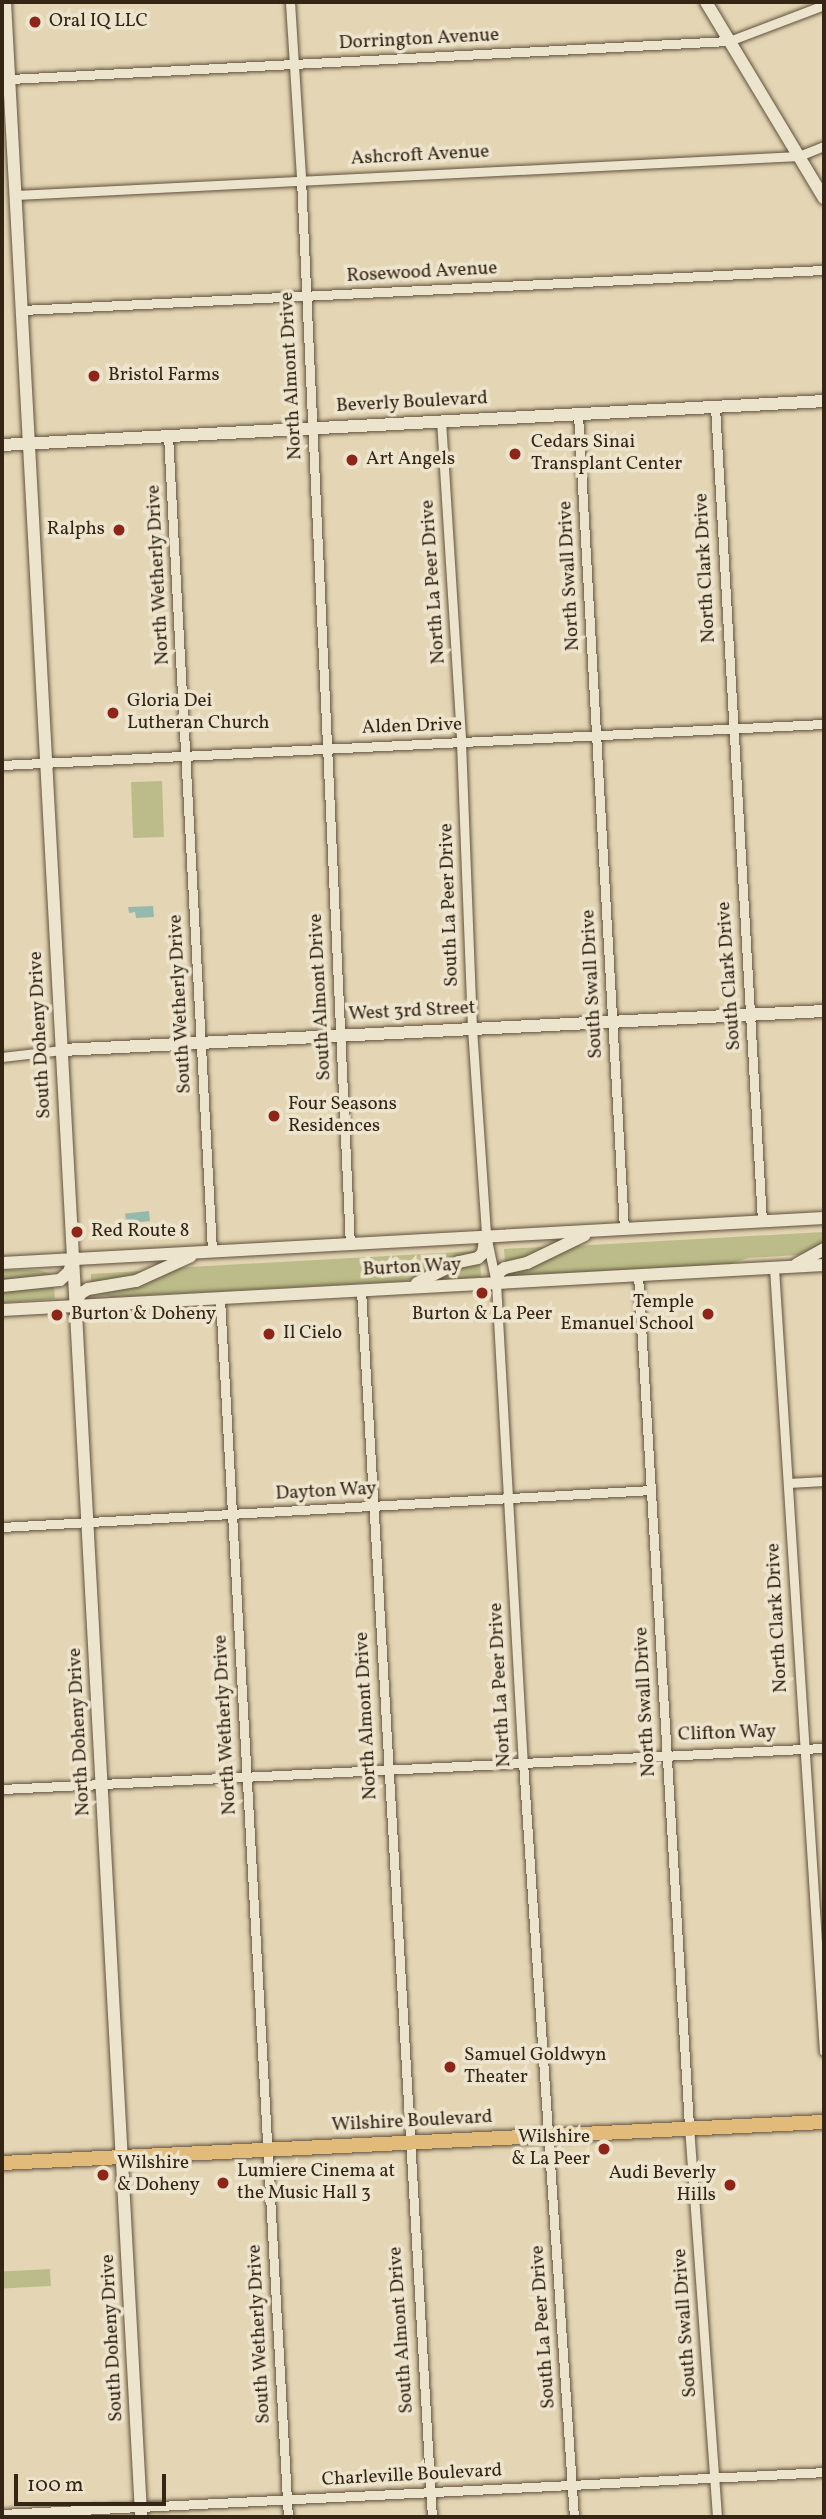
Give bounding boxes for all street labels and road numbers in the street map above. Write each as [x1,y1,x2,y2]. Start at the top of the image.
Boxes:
street label: Dorrington Avenue [338,24,500,56]
street label: Ashcroft Avenue [350,141,490,171]
street label: Rosewood Avenue [346,258,498,288]
street label: North Almont Drive [276,291,308,461]
street label: Beverly Boulevard [335,388,489,418]
street label: North Wetherly Drive [143,484,175,666]
street label: North Clark Drive [691,492,721,644]
street label: North La Peer Drive [417,499,451,665]
street label: North Swall Drive [555,500,585,652]
street label: Alden Drive [361,714,463,740]
street label: South La Peer Drive [436,823,464,987]
street label: South Clark Drive [713,901,747,1051]
street label: South Swall Drive [578,909,608,1059]
street label: South Wetherly Drive [165,913,197,1095]
street label: South Almont Drive [305,913,337,1081]
street label: South Doheny Drive [25,950,57,1120]
street label: West 3rd Street [348,997,476,1027]
street label: Burton Way [362,1254,462,1282]
street label: Dayton Way [275,1478,377,1506]
street label: North Clark Drive [763,1542,793,1694]
street label: North La Peer Drive [485,1602,517,1768]
street label: North Swall Drive [631,1626,661,1778]
street label: North Almont Drive [351,1631,383,1801]
street label: North Wetherly Drive [210,1634,242,1816]
street label: North Doheny Drive [64,1647,96,1817]
street label: Clifton Way [677,1721,777,1747]
street label: Wilshire Boulevard [331,2106,493,2138]
street label: South Wetherly Drive [244,2243,276,2425]
street label: South La Peer Drive [527,2244,561,2410]
street label: South Almont Drive [385,2246,419,2414]
street label: South Swall Drive [669,2248,703,2398]
street label: South Doheny Drive [97,2253,129,2423]
street label: Charleville Boulevard [321,2460,503,2492]

